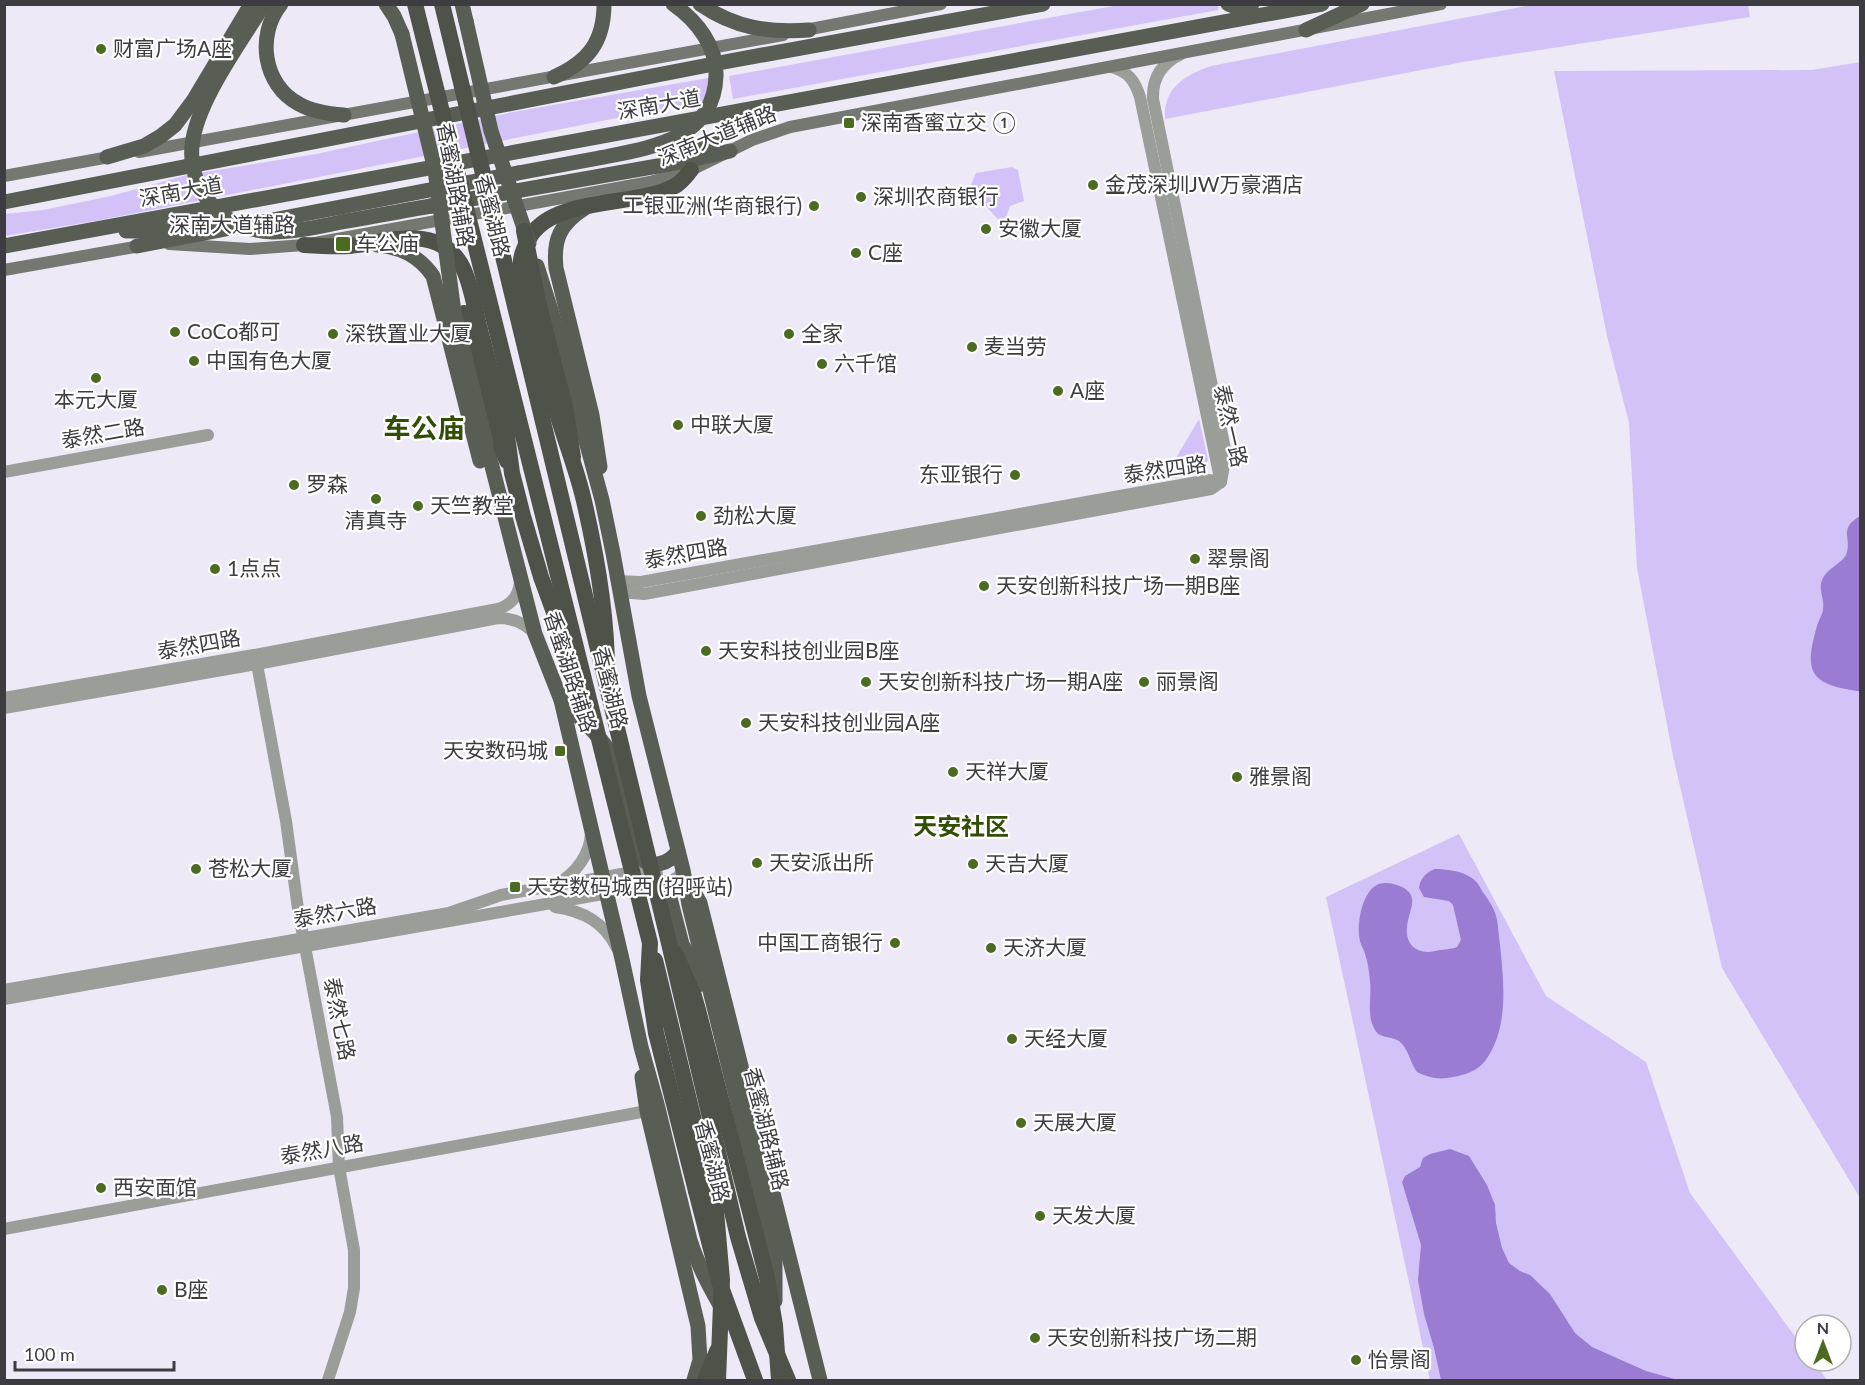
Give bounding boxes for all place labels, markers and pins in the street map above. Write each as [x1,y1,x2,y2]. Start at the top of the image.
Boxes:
place label: 财富广场A座 [113,35,232,60]
marker: 财富广场A座 [94,42,108,56]
place label: 深南香蜜立交 ① [861,109,1016,134]
marker: 深南香蜜立交 ① [842,116,856,130]
place label: 金茂深圳JW万豪酒店 [1105,171,1304,196]
marker: 金茂深圳JW万豪酒店 [1086,178,1100,192]
place label: 深圳农商银行 [873,183,999,208]
marker: 深圳农商银行 [854,190,868,204]
place label: 工银亚洲(华商银行) [623,192,802,217]
marker: 工银亚洲(华商银行) [807,199,821,213]
place label: 安徽大厦 [998,215,1082,240]
marker: 安徽大厦 [979,222,993,236]
place label: 车公庙 [356,230,419,255]
marker: 车公庙 [334,235,352,253]
place label: C座 [868,239,903,264]
marker: C座 [849,246,863,260]
place label: CoCo都可 [187,318,280,343]
place label: 深铁置业大厦 [345,320,471,345]
place label: 全家 [801,320,843,345]
marker: CoCo都可 [168,325,182,339]
marker: 深铁置业大厦 [326,327,340,341]
marker: 全家 [782,327,796,341]
place label: 麦当劳 [984,333,1047,358]
marker: 麦当劳 [965,340,979,354]
place label: 中国有色大厦 [206,347,332,372]
place label: 六千馆 [834,350,897,375]
marker: 中国有色大厦 [187,354,201,368]
marker: 六千馆 [815,357,829,371]
marker: 本元大厦 [89,371,103,385]
place label: A座 [1070,377,1105,402]
marker: A座 [1051,384,1065,398]
place label: 本元大厦 [54,386,138,411]
place label: 中联大厦 [690,411,774,436]
marker: 中联大厦 [671,418,685,432]
place label: 东亚银行 [919,461,1003,486]
marker: 东亚银行 [1008,468,1022,482]
place label: 罗森 [306,471,348,496]
marker: 罗森 [287,478,301,492]
marker: 清真寺 [369,492,383,506]
place label: 天竺教堂 [430,492,514,517]
marker: 天竺教堂 [411,499,425,513]
place label: 劲松大厦 [713,502,797,527]
place label: 清真寺 [345,507,408,532]
marker: 劲松大厦 [694,509,708,523]
place label: 翠景阁 [1207,545,1270,570]
marker: 翠景阁 [1188,552,1202,566]
place label: 1点点 [227,555,281,580]
marker: 1点点 [208,562,222,576]
place label: 天安创新科技广场一期B座 [996,572,1241,597]
marker: 天安创新科技广场一期B座 [977,579,991,593]
place label: 天安科技创业园B座 [718,637,900,662]
marker: 天安科技创业园B座 [699,644,713,658]
place label: 天安创新科技广场一期A座 [878,668,1123,693]
place label: 丽景阁 [1156,668,1219,693]
marker: 天安创新科技广场一期A座 [859,675,873,689]
marker: 丽景阁 [1137,675,1151,689]
place label: 天安科技创业园A座 [758,709,940,734]
marker: 天安科技创业园A座 [739,716,753,730]
place label: 天安数码城 [443,737,548,762]
marker: 天安数码城 [553,744,567,758]
place label: 天祥大厦 [965,758,1049,783]
place label: 雅景阁 [1249,763,1312,788]
marker: 天祥大厦 [946,765,960,779]
marker: 雅景阁 [1230,770,1244,784]
place label: 天安派出所 [769,849,874,874]
place label: 天吉大厦 [985,850,1069,875]
place label: 苍松大厦 [208,855,292,880]
marker: 天安派出所 [750,856,764,870]
marker: 天吉大厦 [966,857,980,871]
marker: 苍松大厦 [189,862,203,876]
place label: 天安数码城西 (招呼站) [527,873,733,898]
marker: 天安数码城西 (招呼站) [508,880,522,894]
place label: 中国工商银行 [757,929,883,954]
place label: 天济大厦 [1003,934,1087,959]
marker: 中国工商银行 [888,936,902,950]
marker: 天济大厦 [984,941,998,955]
place label: 天经大厦 [1024,1025,1108,1050]
marker: 天经大厦 [1005,1032,1019,1046]
place label: 天展大厦 [1033,1109,1117,1134]
marker: 天展大厦 [1014,1116,1028,1130]
place label: 西安面馆 [113,1174,197,1199]
marker: 西安面馆 [94,1181,108,1195]
place label: 天发大厦 [1052,1202,1136,1227]
marker: 天发大厦 [1033,1209,1047,1223]
place label: B座 [174,1276,209,1301]
marker: B座 [155,1283,169,1297]
place label: 天安创新科技广场二期 [1047,1324,1257,1349]
marker: 天安创新科技广场二期 [1028,1331,1042,1345]
place label: 怡景阁 [1368,1346,1431,1371]
marker: 怡景阁 [1349,1353,1363,1367]

